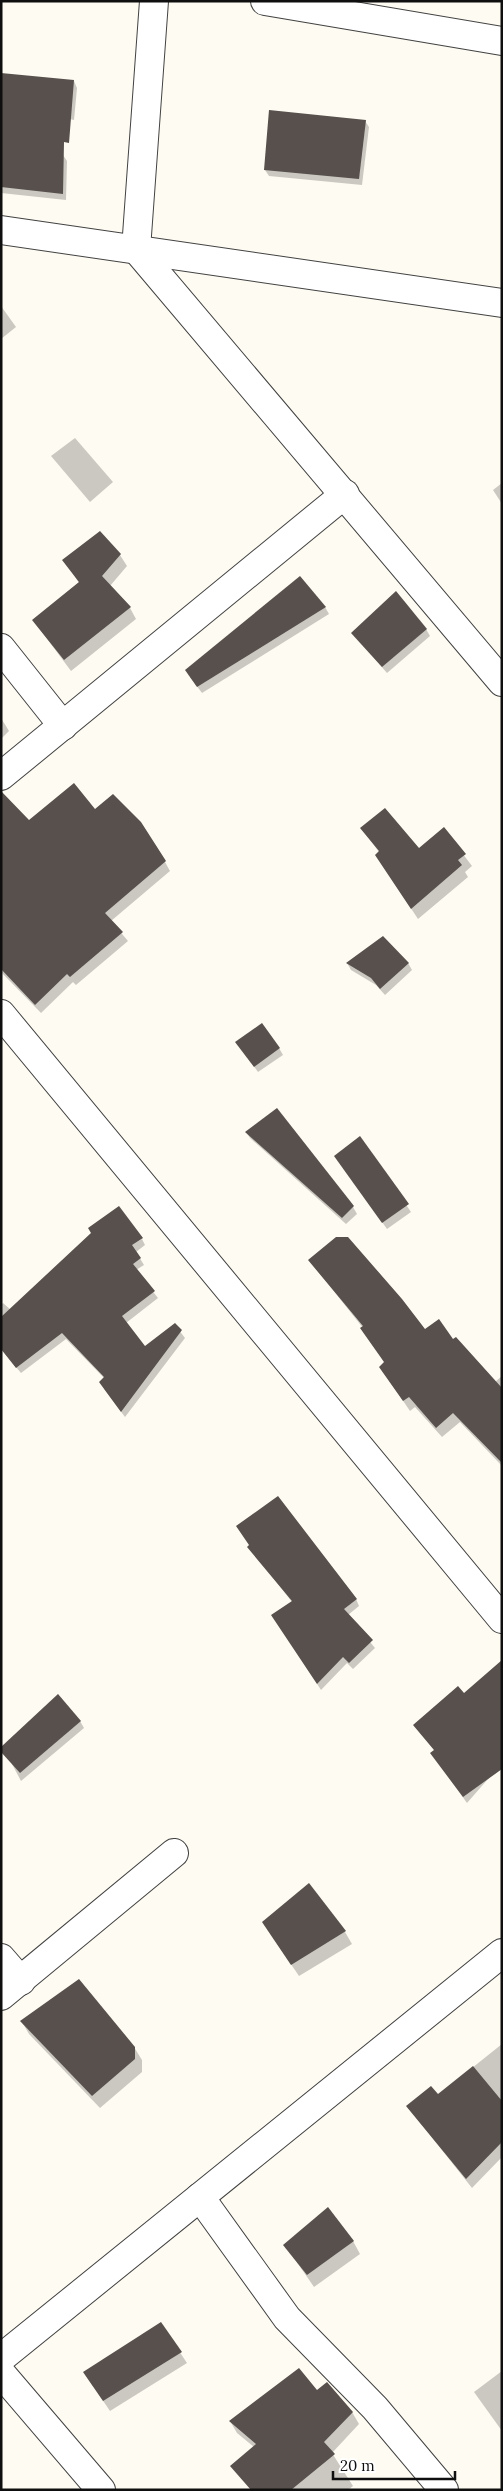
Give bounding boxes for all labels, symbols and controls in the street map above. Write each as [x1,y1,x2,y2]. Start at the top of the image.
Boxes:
scale bar [333,2448,456,2480]
text: 20 m [340,2456,375,2475]

